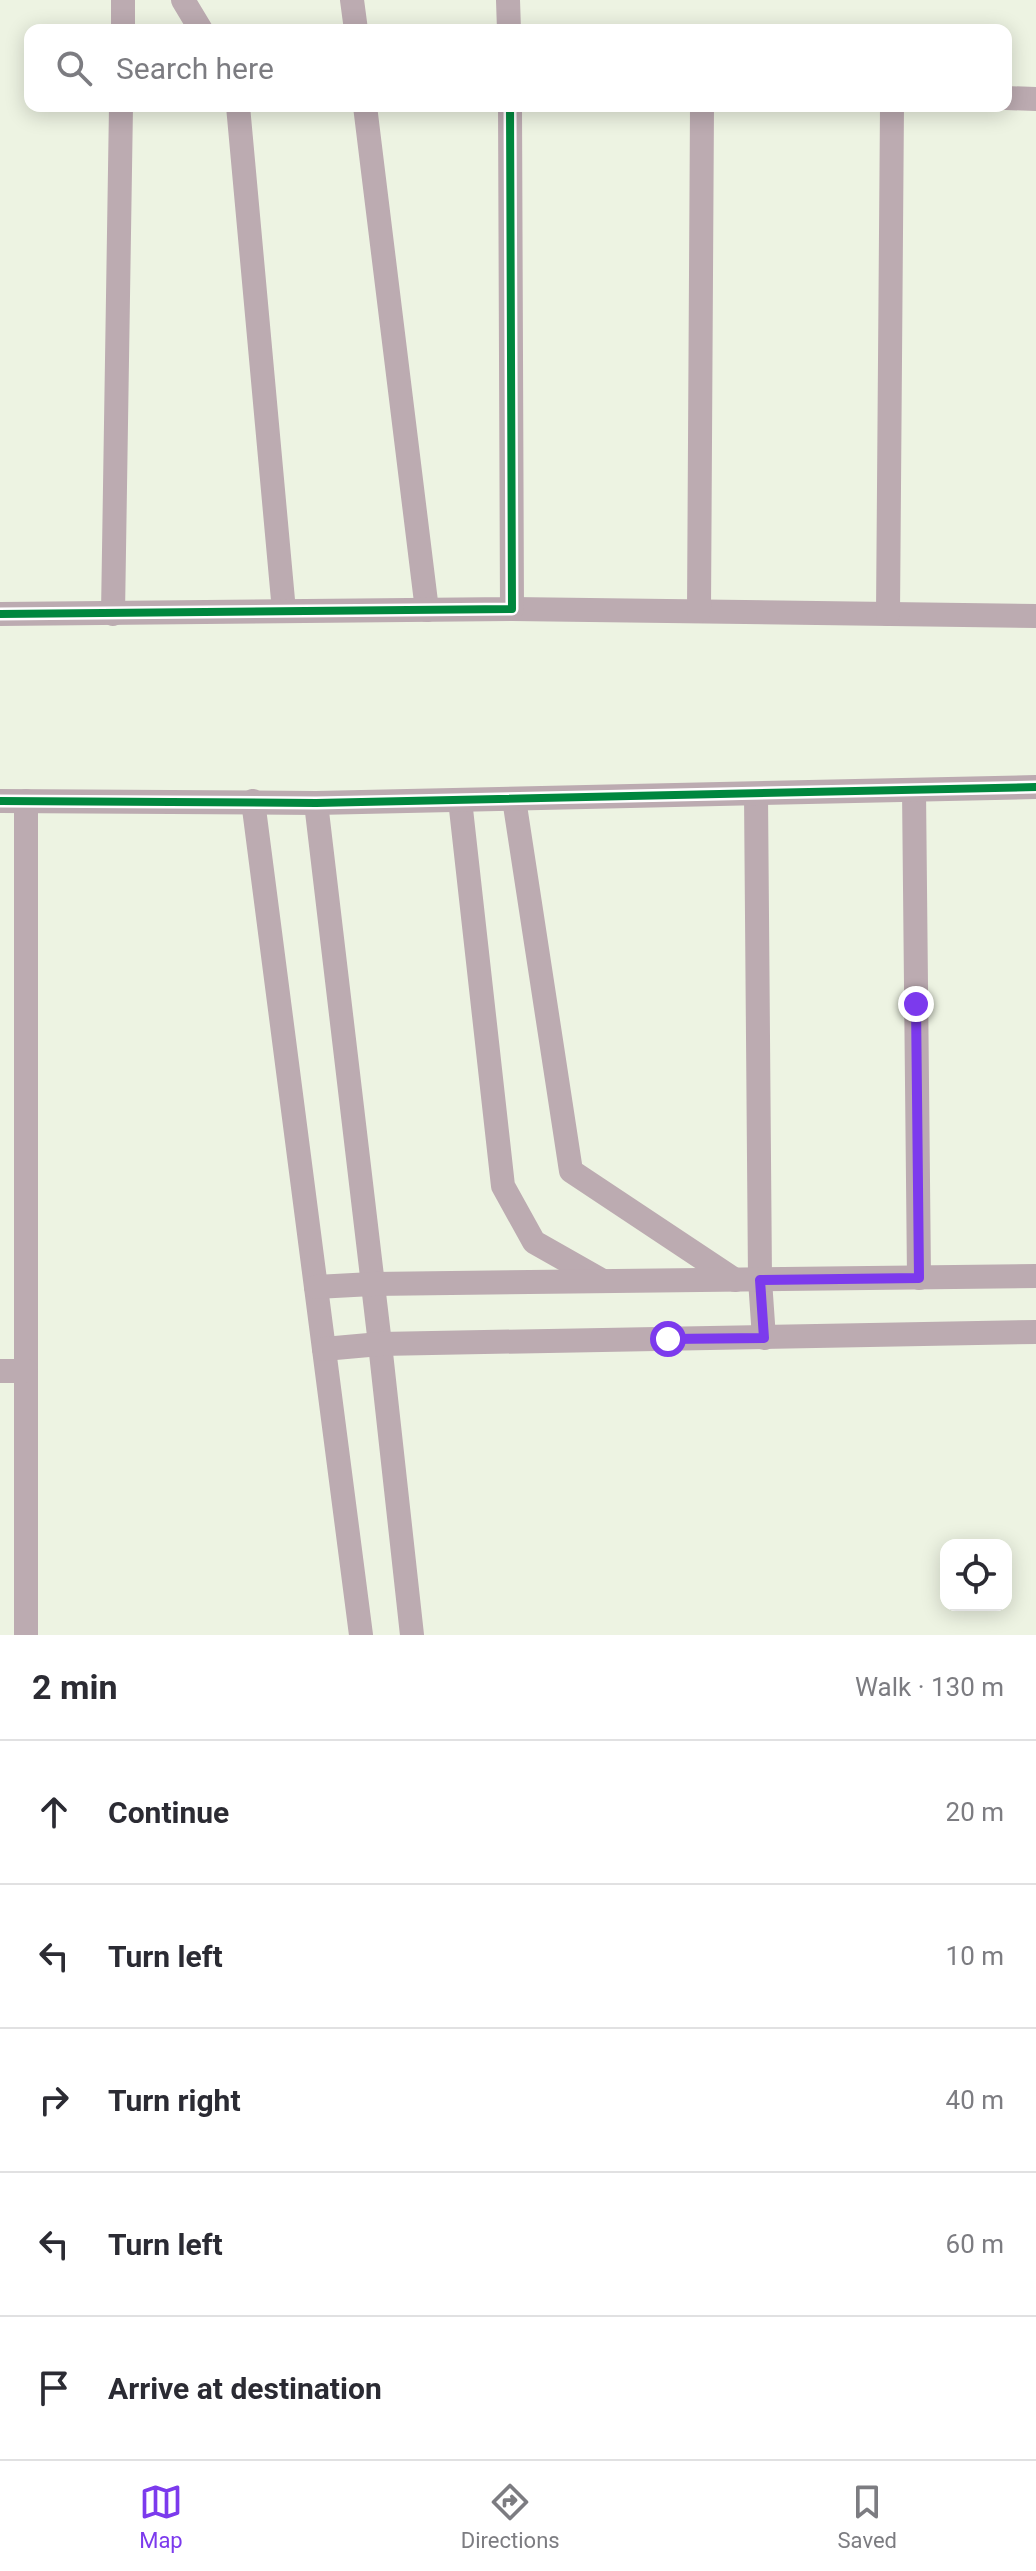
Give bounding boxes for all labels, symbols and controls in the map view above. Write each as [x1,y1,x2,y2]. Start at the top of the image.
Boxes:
search box [24,24,1012,112]
icon: search [52,46,96,90]
text: Search here [116,51,274,86]
route end [898,986,934,1022]
route start [650,1321,686,1357]
map controls [940,1539,1012,1611]
button: locate [940,1539,1012,1611]
text: 2 min [32,1667,117,1707]
text: Walk · 130 m [855,1672,1004,1702]
icon: ahead [32,1790,76,1834]
text: Continue [108,1795,229,1830]
text: 20 m [946,1797,1004,1827]
icon: left [32,1934,76,1978]
text: Turn left [108,1939,223,1974]
text: 10 m [946,1941,1004,1971]
icon: right [32,2078,76,2122]
text: Turn right [108,2083,241,2118]
text: 40 m [946,2085,1004,2115]
icon: left [32,2222,76,2266]
text: Turn left [108,2227,223,2262]
text: 60 m [946,2229,1004,2259]
icon: arrive [32,2366,76,2410]
text: Arrive at destination [108,2371,382,2406]
tab: Map [139,2480,183,2553]
tab: Directions [461,2480,560,2553]
tab: Saved [838,2480,897,2553]

